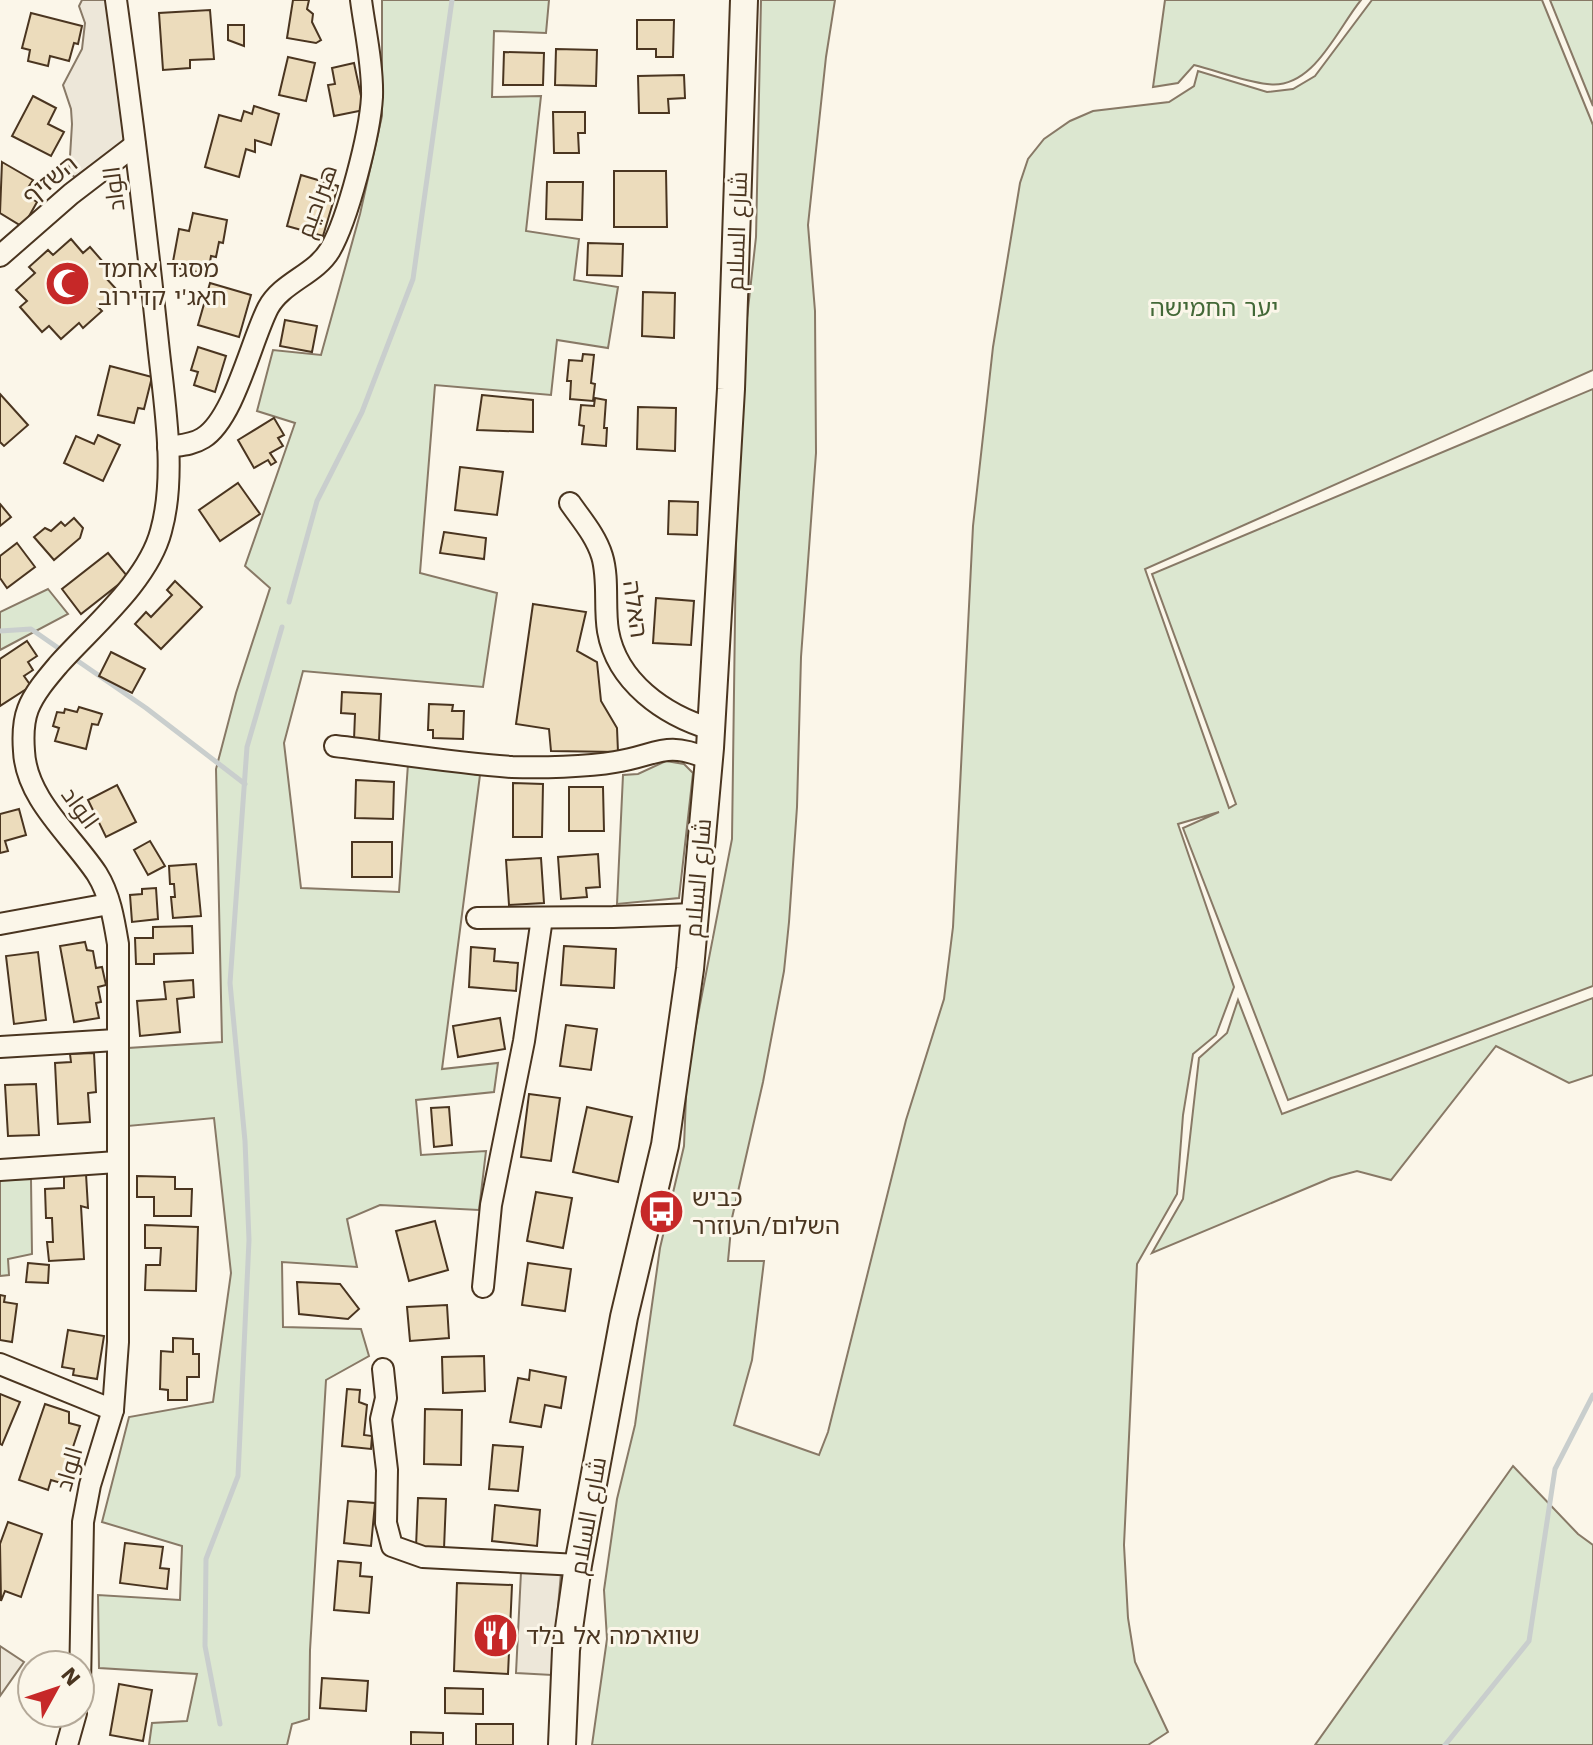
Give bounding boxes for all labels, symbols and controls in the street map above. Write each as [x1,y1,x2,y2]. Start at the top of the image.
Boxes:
street label: השזיף [17,149,83,211]
street label: هبراحيم [291,160,345,242]
street label: الواد [97,165,131,213]
street label: شارع السلام [721,171,755,291]
place label: מסגד אחמד חאג'י קדירוב [98,255,227,311]
mosque icon: מסגד אחמד חאג'י קדירוב [43,259,91,307]
park label: יער החמישה [1150,294,1278,322]
street label: האלה [617,579,653,639]
street label: الواد [55,782,105,834]
street label: شارع السلام [679,817,719,939]
place label: כביש השלום/העוזרר [692,1184,840,1240]
bus stop icon: כביש השלום/העוזרר [637,1188,685,1236]
street label: الواد [49,1444,89,1494]
street label: شارع السلام [564,1455,614,1578]
restaurant icon: שווארמה אל בלד [471,1612,519,1660]
place label: שווארמה אל בלד [526,1622,700,1650]
north arrow [16,1649,96,1729]
text: N [56,1662,86,1691]

